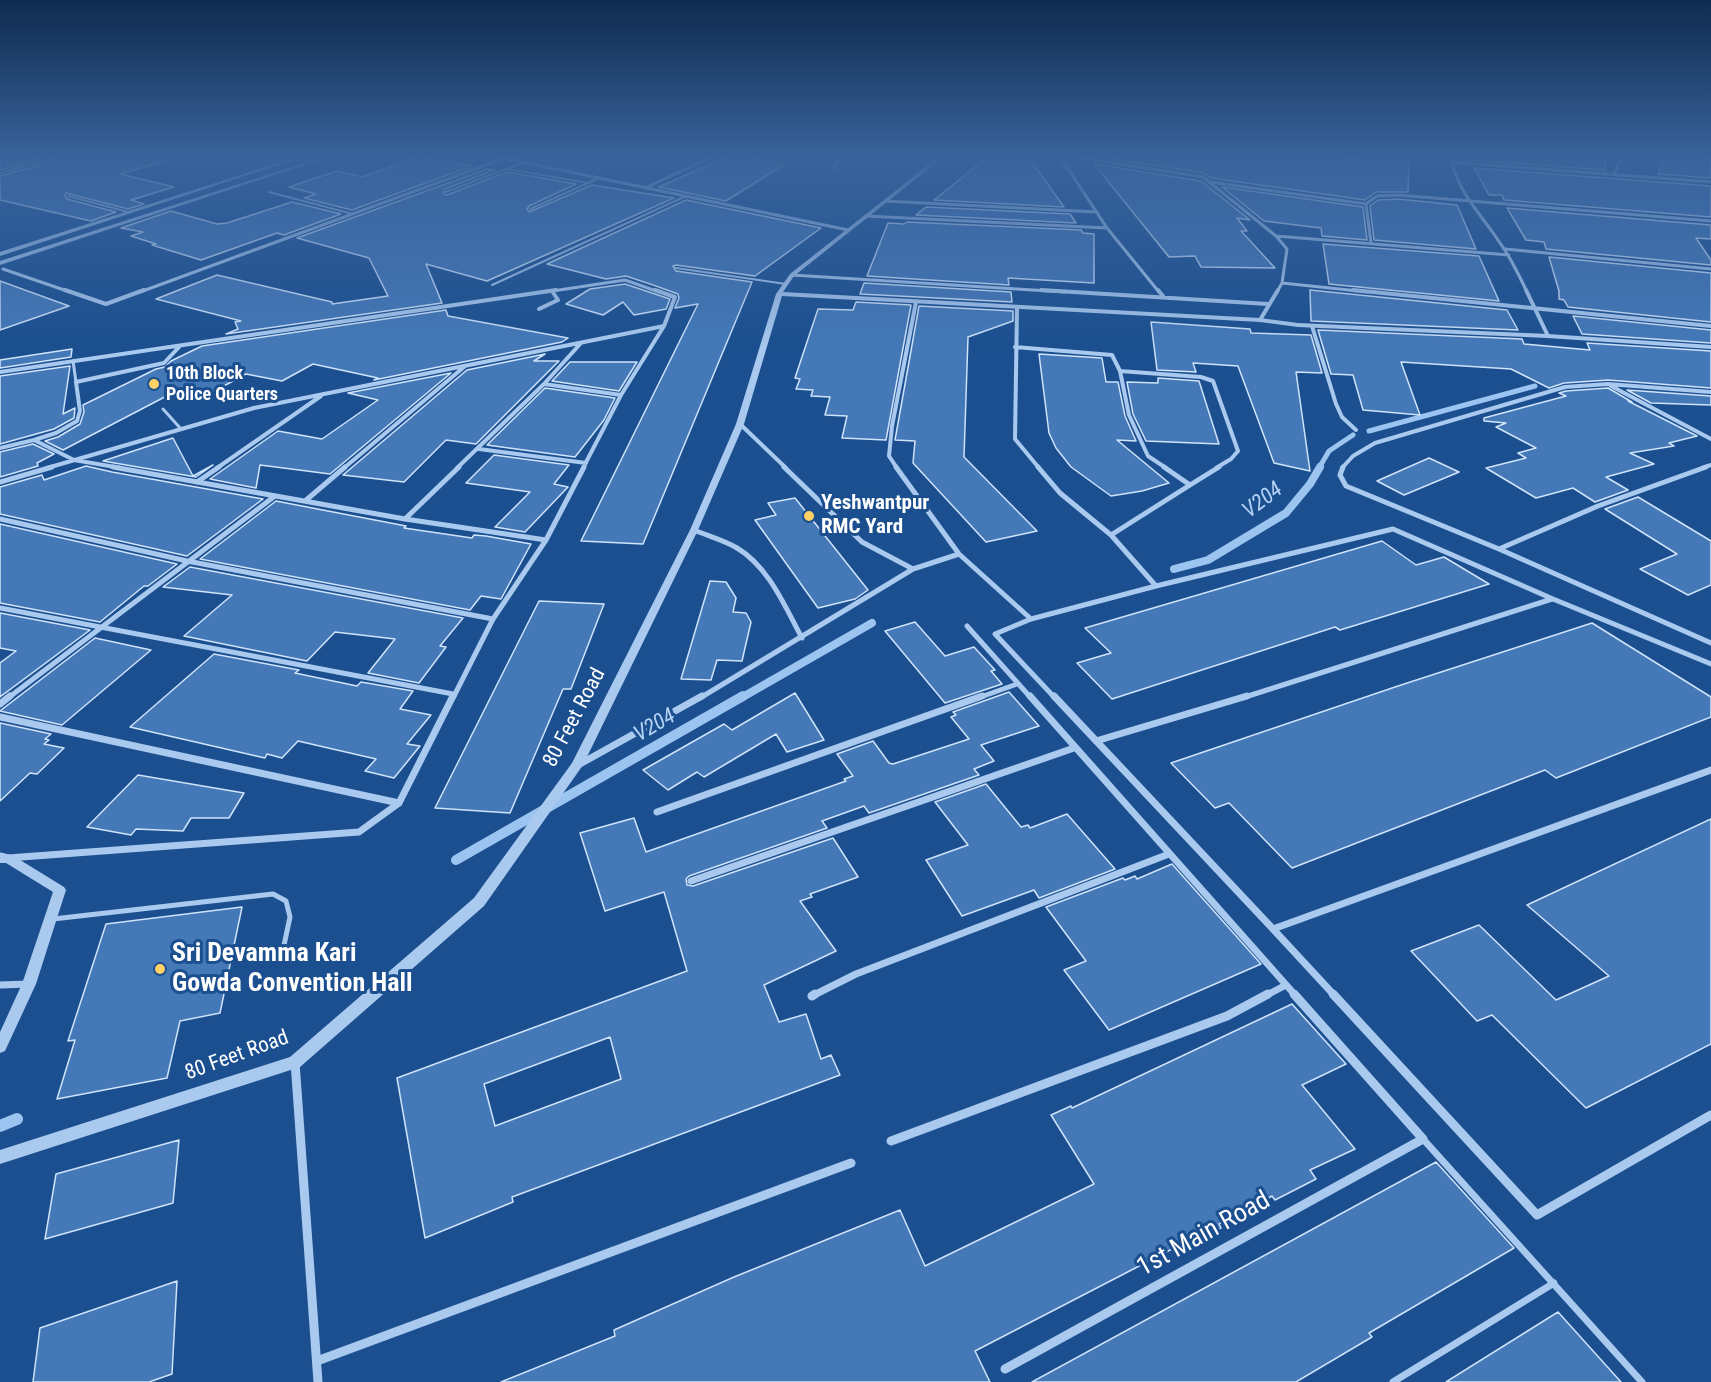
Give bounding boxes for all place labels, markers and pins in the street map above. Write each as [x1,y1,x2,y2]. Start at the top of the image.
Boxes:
place label: 10th Block Police Quarters [166,363,278,406]
marker: 10th Block Police Quarters [147,377,161,391]
place label: Yeshwantpur RMC Yard [821,491,929,541]
marker: Yeshwantpur RMC Yard [802,509,816,523]
place label: Sri Devamma Kari Gowda Convention Hall [172,938,413,1000]
marker: Sri Devamma Kari Gowda Convention Hall [153,962,167,976]

